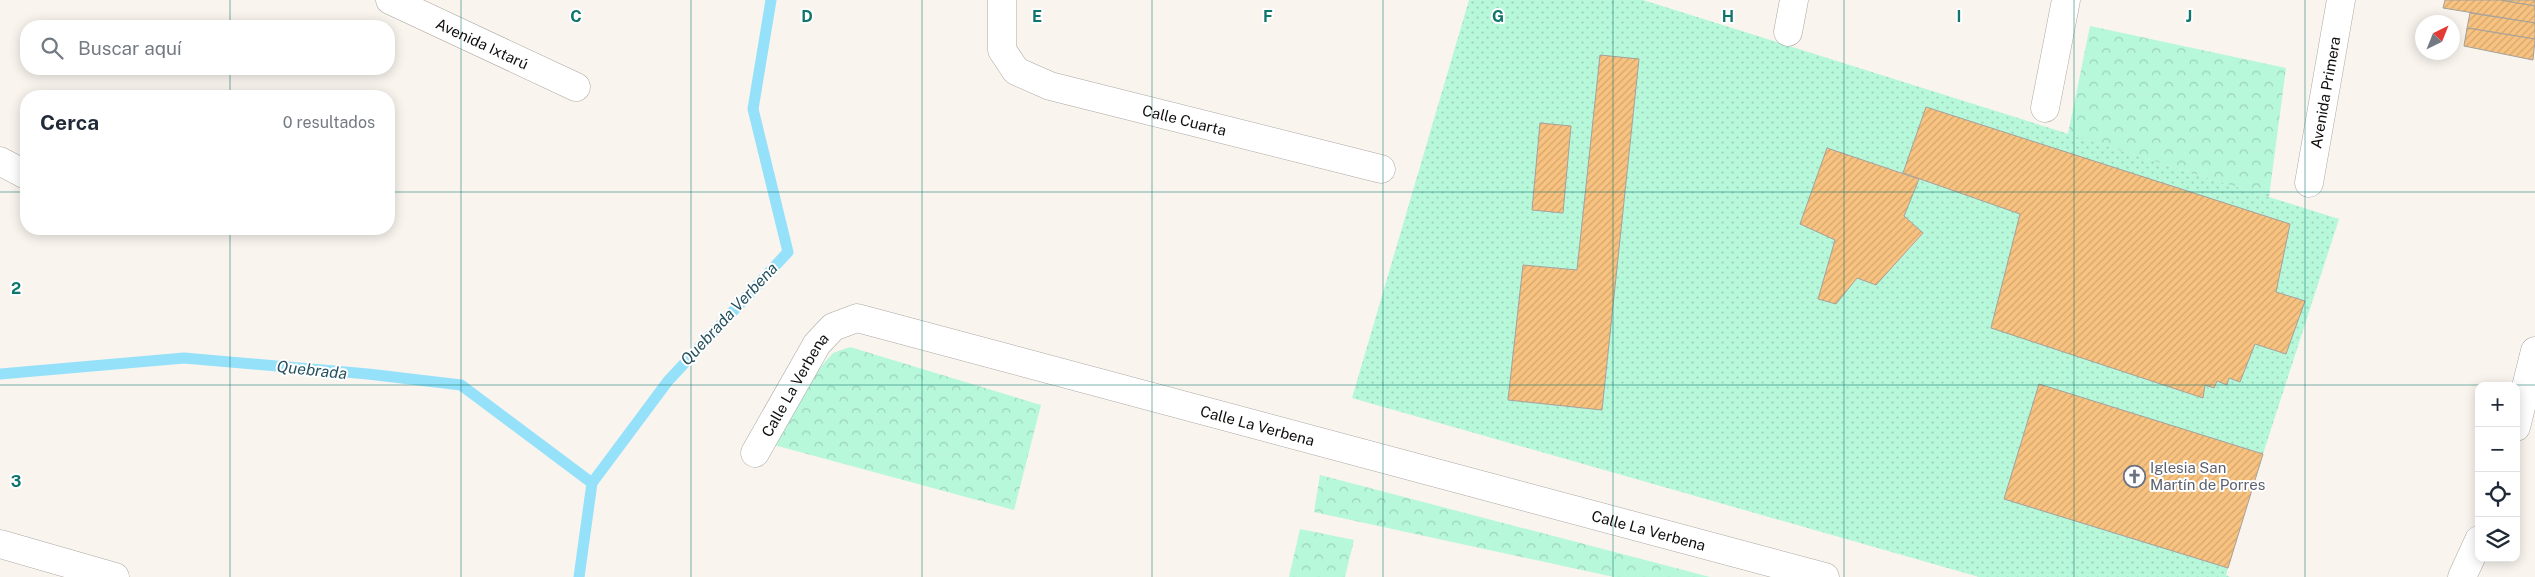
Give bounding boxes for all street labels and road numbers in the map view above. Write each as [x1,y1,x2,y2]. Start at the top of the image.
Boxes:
street label: Avenida Ixtarú [433,14,531,72]
street label: Avenida Primera [2307,35,2343,150]
street label: Calle Cuarta [1141,101,1228,138]
street label: Calle La Verbena [758,329,832,440]
street label: Calle La Verbena [1199,402,1316,449]
street label: Calle La Verbena [1590,506,1708,553]

